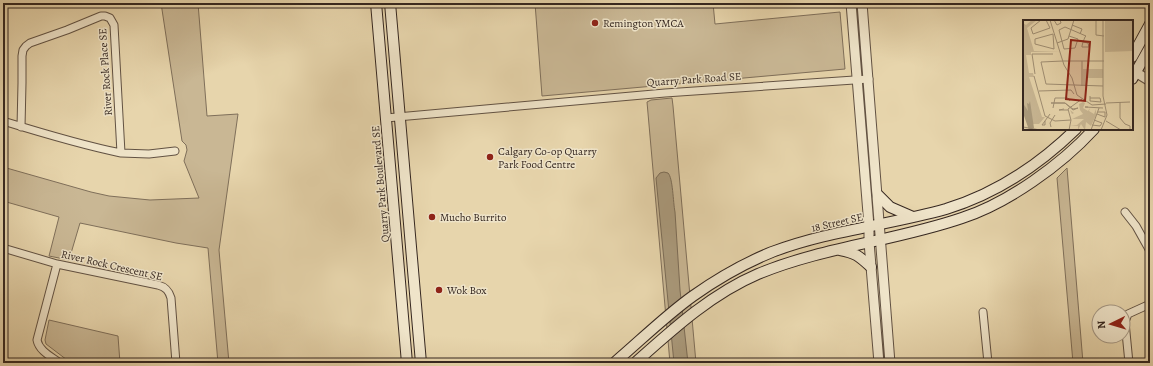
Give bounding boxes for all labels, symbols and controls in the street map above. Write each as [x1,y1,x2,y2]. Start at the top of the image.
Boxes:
place label: Remington YMCA [603,16,684,31]
marker: Remington YMCA [590,18,600,28]
inset map [1023,20,1133,130]
street label: River Rock Place SE [95,28,116,116]
street label: Quarry Park Road SE [646,69,742,90]
street label: Quarry Park Boulevard SE [368,125,393,243]
place label: Calgary Co-op Quarry Park Food Centre [498,144,597,172]
marker: Calgary Co-op Quarry Park Food Centre [485,152,495,162]
street label: 18 Street SE [810,209,865,236]
place label: Mucho Burrito [440,210,507,225]
marker: Mucho Burrito [427,212,437,222]
street label: River Rock Crescent SE [60,247,164,284]
place label: Wok Box [446,283,487,298]
marker: Wok Box [434,285,444,295]
north arrow [1091,304,1131,344]
text: N [1094,320,1109,329]

